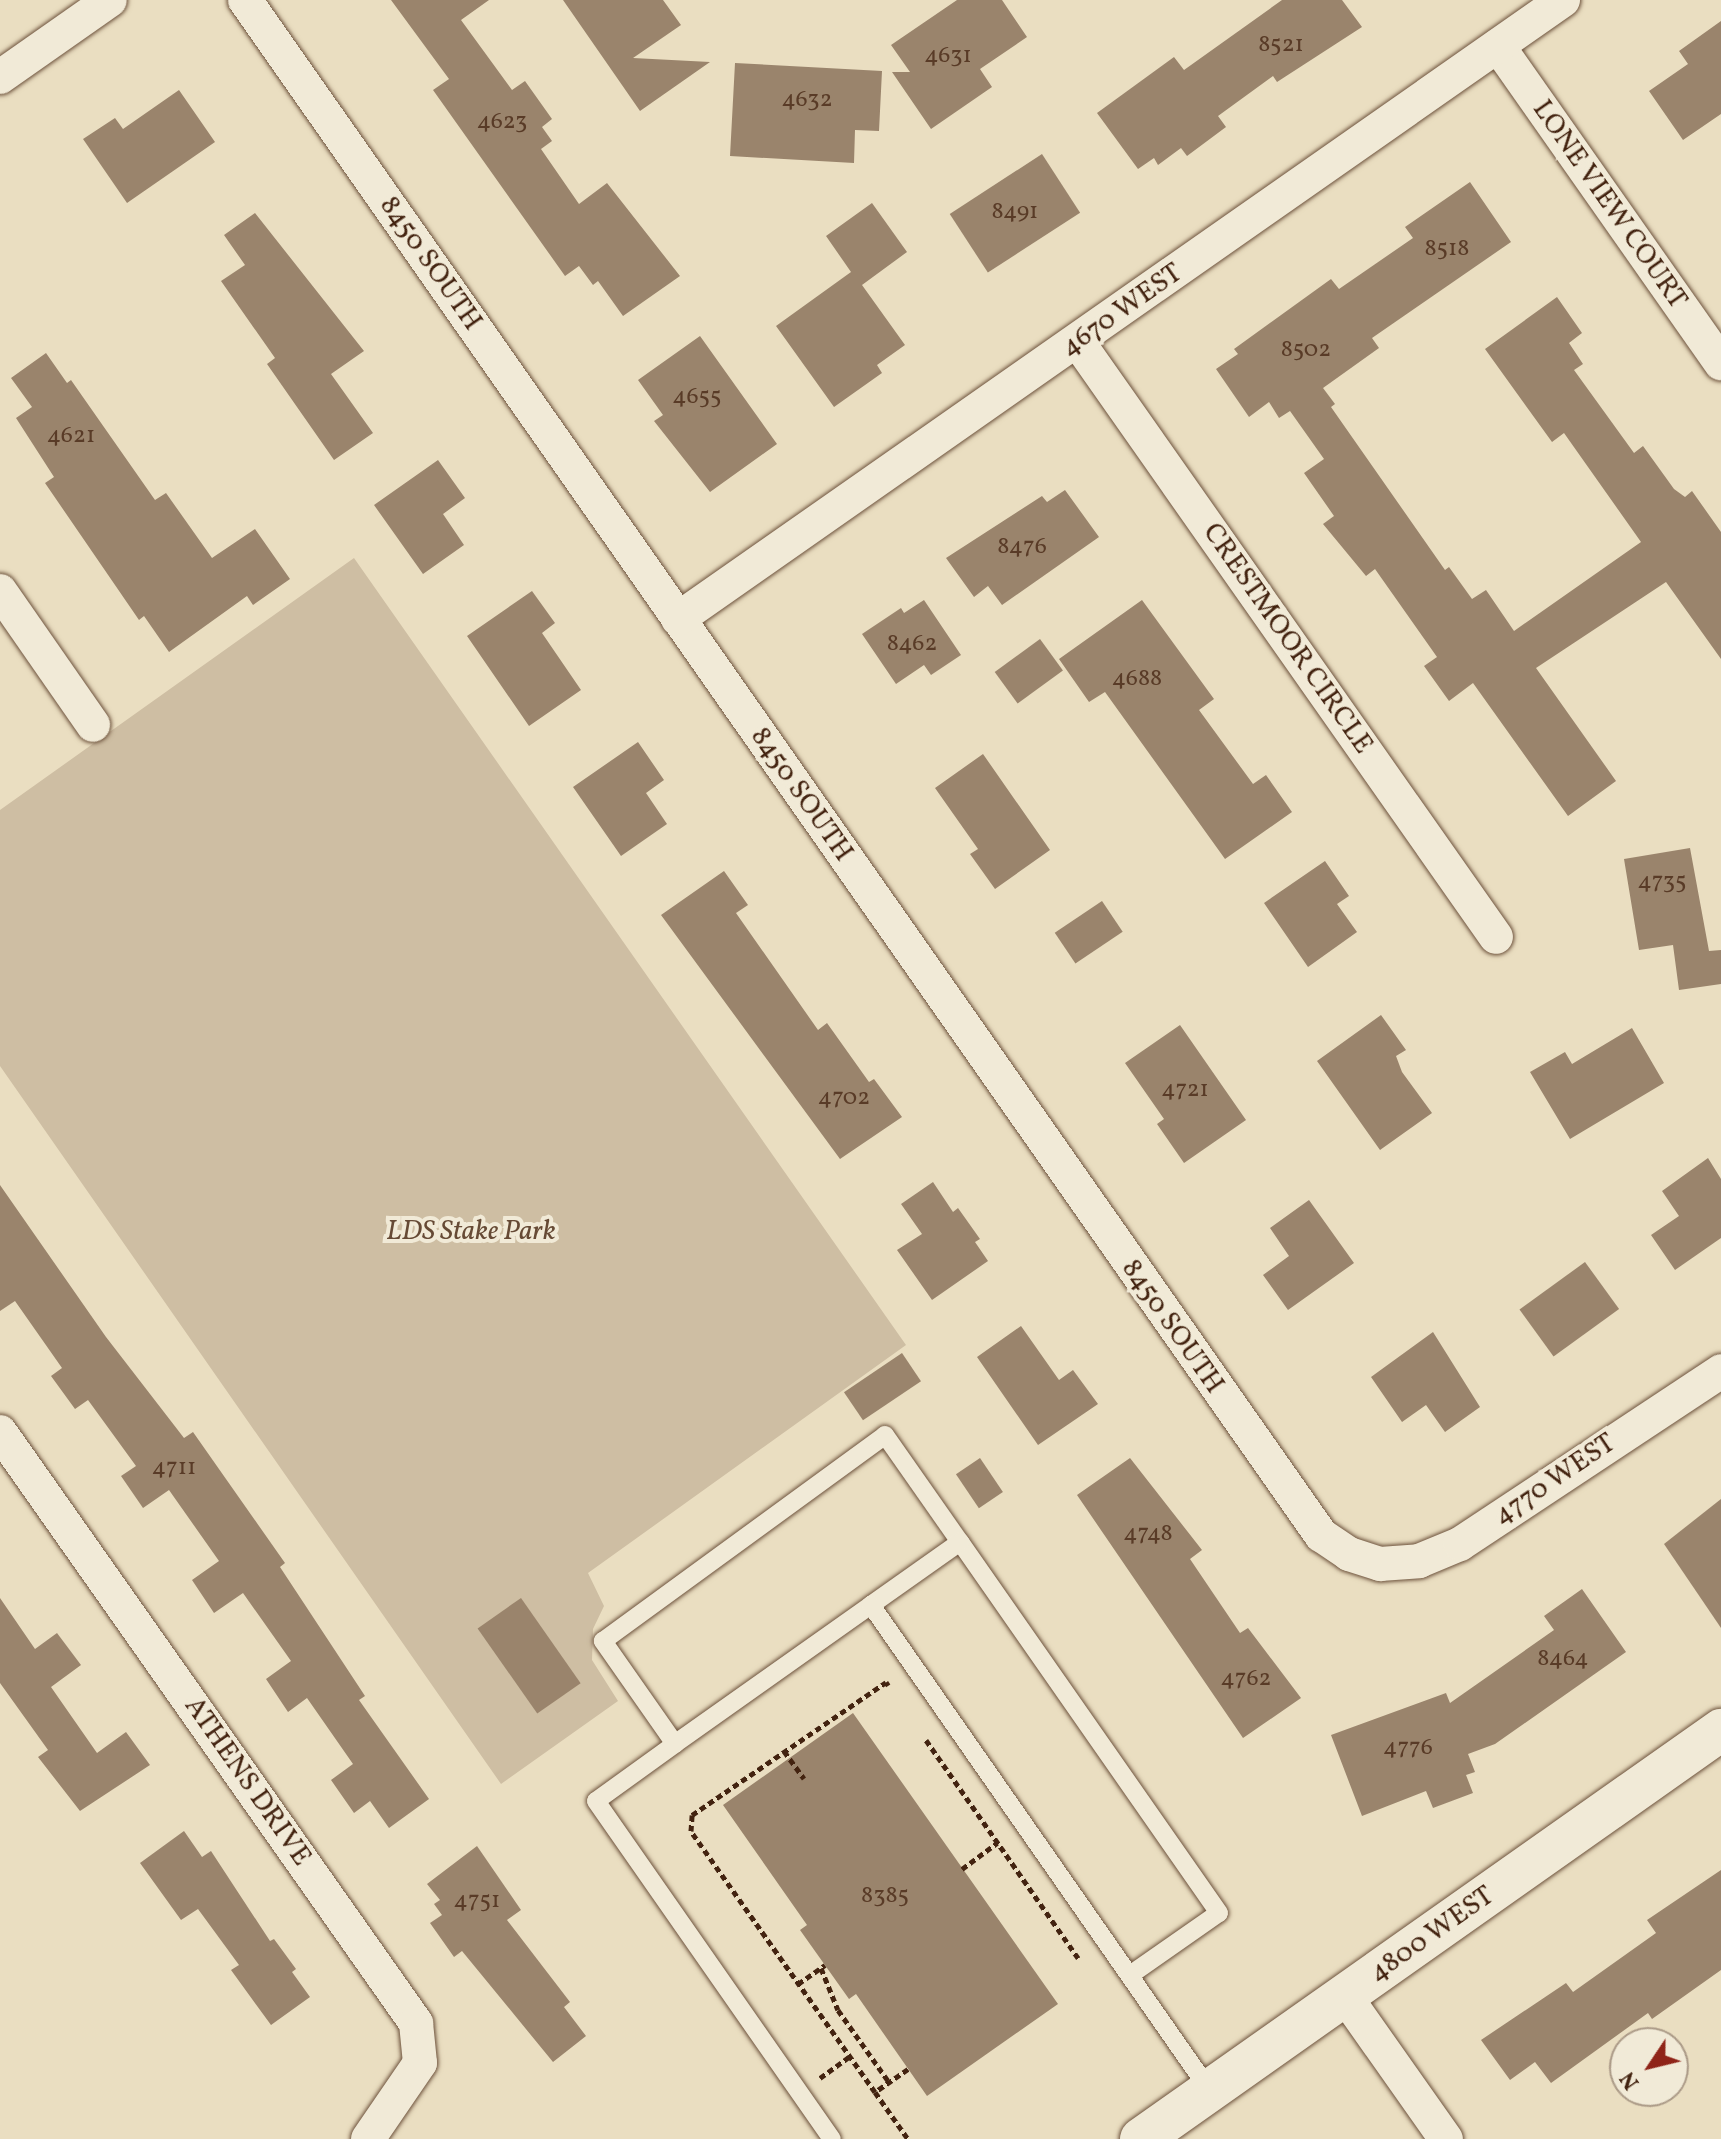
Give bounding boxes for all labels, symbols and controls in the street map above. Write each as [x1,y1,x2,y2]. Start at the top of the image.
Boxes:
house number: 8521 [1258,32,1304,60]
house number: 4631 [924,43,972,71]
house number: 4632 [781,87,833,115]
street label: LONE VIEW COURT [1524,93,1694,317]
house number: 4623 [477,109,527,137]
street label: 8450 SOUTH [371,190,489,338]
house number: 8491 [992,199,1038,227]
house number: 8518 [1425,236,1469,264]
street label: 4670 WEST [1055,257,1189,365]
house number: 8502 [1281,337,1331,365]
house number: 4655 [672,384,722,412]
house number: 4621 [47,423,95,451]
street label: CRESTMOOR CIRCLE [1195,517,1379,761]
house number: 8476 [997,534,1047,562]
house number: 8462 [887,631,937,659]
house number: 4688 [1112,666,1162,694]
street label: 8450 SOUTH [742,721,860,869]
house number: 4735 [1637,869,1687,897]
house number: 4721 [1161,1077,1209,1105]
house number: 4702 [818,1085,870,1113]
park label: LDS Stake Park [386,1215,556,1249]
street label: 8450 SOUTH [1113,1253,1231,1401]
street label: 4770 WEST [1487,1427,1623,1533]
house number: 4711 [152,1455,196,1483]
house number: 4748 [1123,1521,1173,1549]
house number: 8464 [1537,1646,1589,1674]
house number: 4762 [1221,1666,1271,1694]
street label: ATHENS DRIVE [176,1691,318,1873]
house number: 4776 [1383,1735,1433,1763]
street label: 4800 WEST [1363,1879,1501,1991]
house number: 8385 [861,1883,909,1911]
house number: 4751 [454,1888,500,1916]
north arrow [1609,2027,1689,2107]
text: N [1613,2064,1648,2095]

